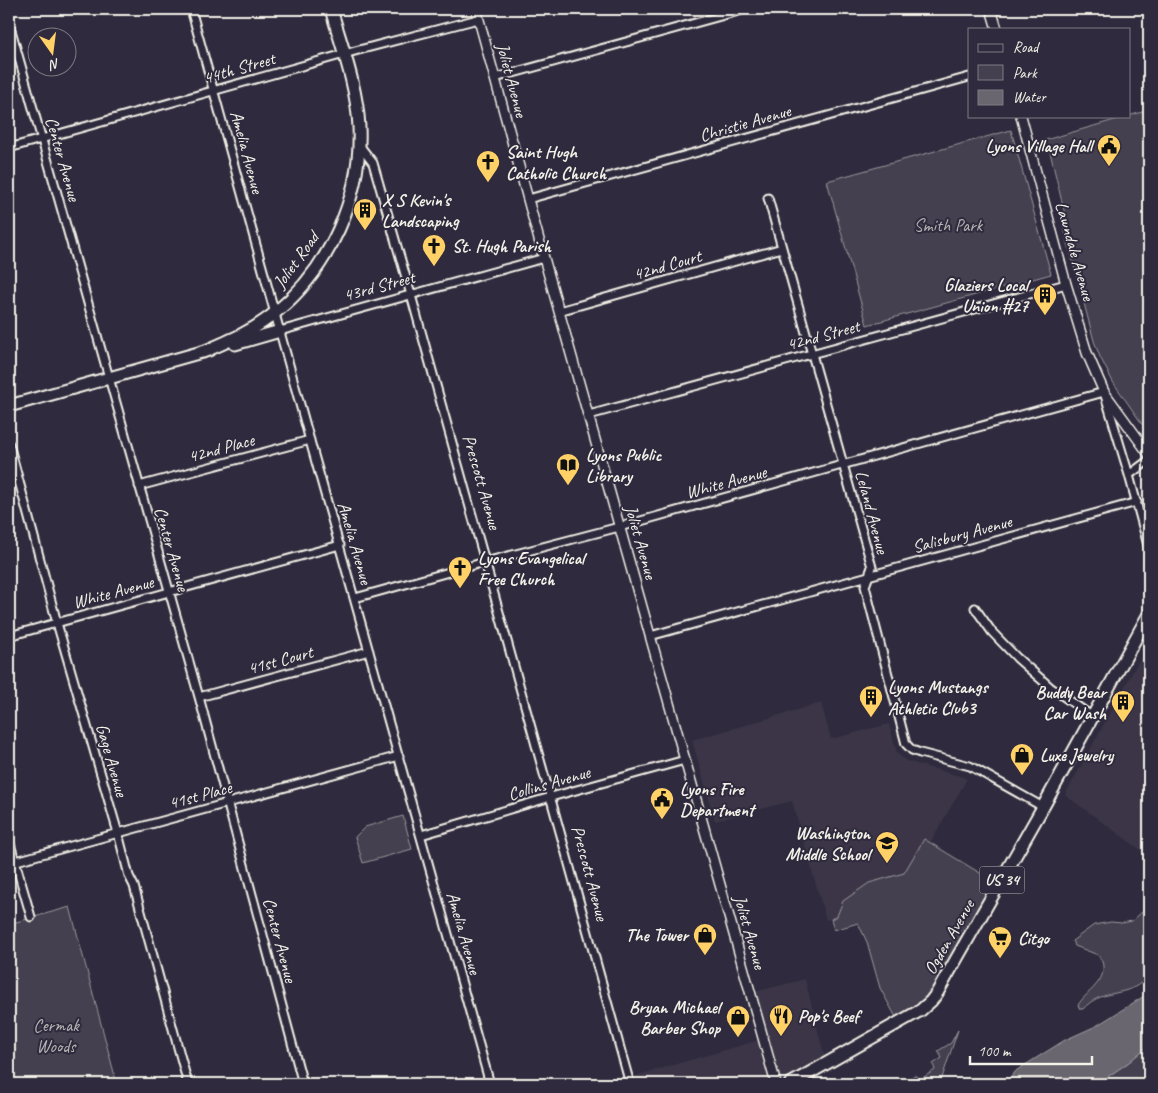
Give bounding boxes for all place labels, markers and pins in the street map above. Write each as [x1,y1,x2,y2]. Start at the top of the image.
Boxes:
public building icon: Lyons Village Hall [1096,133,1122,167]
place label: Lyons Village Hall [986,135,1096,157]
place label: Saint Hugh Catholic Church [506,141,607,184]
church icon: Saint Hugh Catholic Church [475,149,501,183]
place label: X S Kevin's Landscaping [382,189,460,232]
building icon: X S Kevin's Landscaping [352,197,378,231]
church icon: St. Hugh Parish [421,233,447,267]
place label: St. Hugh Parish [452,235,551,257]
place label: Glaziers Local Union #27 [944,274,1032,317]
building icon: Glaziers Local Union #27 [1032,282,1058,316]
place label: Lyons Public Library [586,444,662,487]
library icon: Lyons Public Library [555,452,581,486]
place label: Lyons Evangelical Free Church [478,547,588,590]
church icon: Lyons Evangelical Free Church [447,555,473,589]
place label: Lyons Mustangs Athletic Club3 [888,676,989,719]
place label: Buddy Bear Car Wash [1036,681,1109,724]
building icon: Lyons Mustangs Athletic Club3 [858,684,884,718]
building icon: Buddy Bear Car Wash [1110,689,1136,723]
shop icon: Luxe Jewelry [1009,742,1035,776]
place label: Luxe Jewelry [1040,744,1115,766]
place label: Lyons Fire Department [680,778,757,821]
public building icon: Lyons Fire Department [649,786,675,820]
place label: Washington Middle School [785,822,874,865]
school or university icon: Washington Middle School [874,830,900,864]
shop icon: The Tower [692,922,718,956]
place label: The Tower [625,924,691,946]
supermarket icon: Citgo [987,925,1013,959]
place label: Citgo [1018,927,1051,949]
place label: Bryan Michael Barber Shop [629,996,724,1039]
restaurant icon: Pop's Beef [768,1003,794,1037]
shop icon: Bryan Michael Barber Shop [725,1004,751,1038]
place label: Pop's Beef [798,1005,863,1027]

